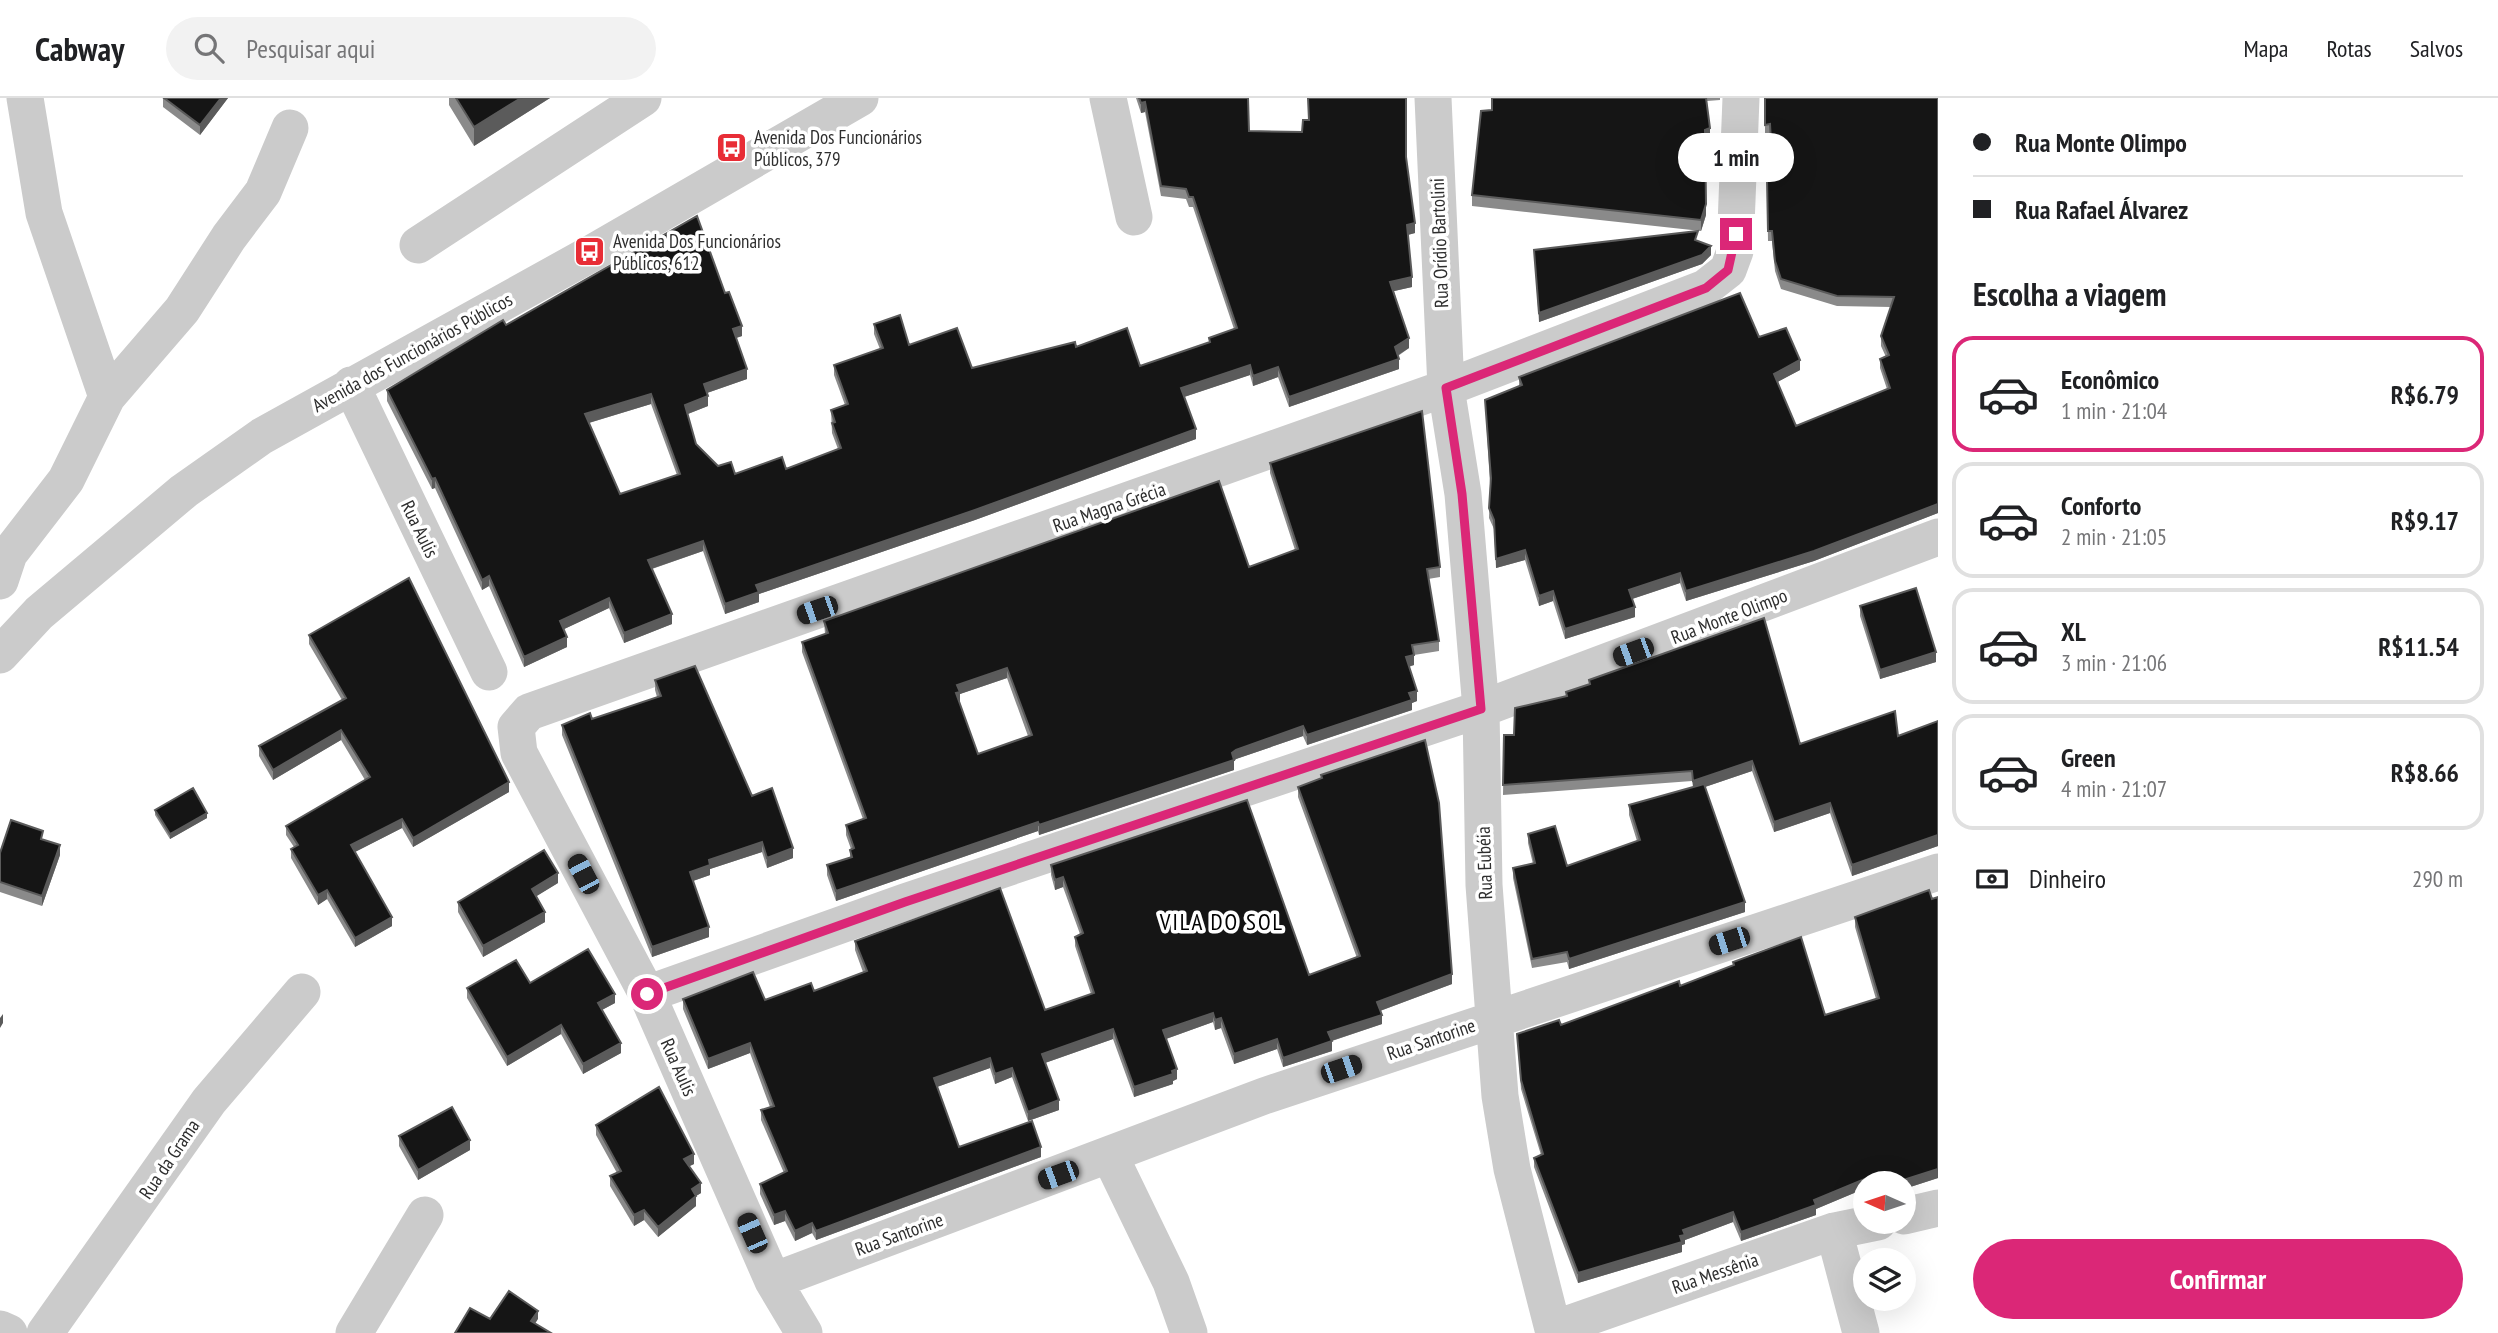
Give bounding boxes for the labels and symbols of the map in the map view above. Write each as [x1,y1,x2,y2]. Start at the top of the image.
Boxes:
place label: Avenida Dos Funcionários Públicos, 379 [754,125,922,171]
bus stop icon: Avenida Dos Funcionários Públicos, 379 [714,131,748,165]
callout: 1 min [1678,132,1794,181]
street label: Rua Orídio Bartolini [1425,178,1453,308]
route end [1720,218,1752,250]
place label: Avenida Dos Funcionários Públicos, 612 [613,229,781,275]
bus stop icon: Avenida Dos Funcionários Públicos, 612 [573,235,607,269]
street label: Avenida dos Funcionários Públicos [308,287,516,417]
street label: Rua Magna Grécia [1049,477,1169,537]
street label: Rua Aulis [396,496,444,562]
street label: Rua Monte Olimpo [1668,583,1790,649]
car [794,593,841,627]
car [1610,635,1657,669]
street label: Rua Eubéia [1471,826,1497,900]
car [564,851,603,897]
district label: VILA DO SOL [1159,907,1284,936]
car [1706,925,1753,957]
route start [631,978,663,1010]
street label: Rua Santorine [1384,1013,1478,1065]
street label: Rua Aulis [656,1034,702,1100]
car [1318,1052,1365,1086]
street label: Rua da Grama [134,1115,204,1203]
car [1035,1158,1082,1192]
north arrow [1853,1171,1916,1234]
street label: Rua Santorine [852,1207,946,1261]
car [734,1210,771,1256]
street label: Rua Messênia [1669,1247,1761,1299]

